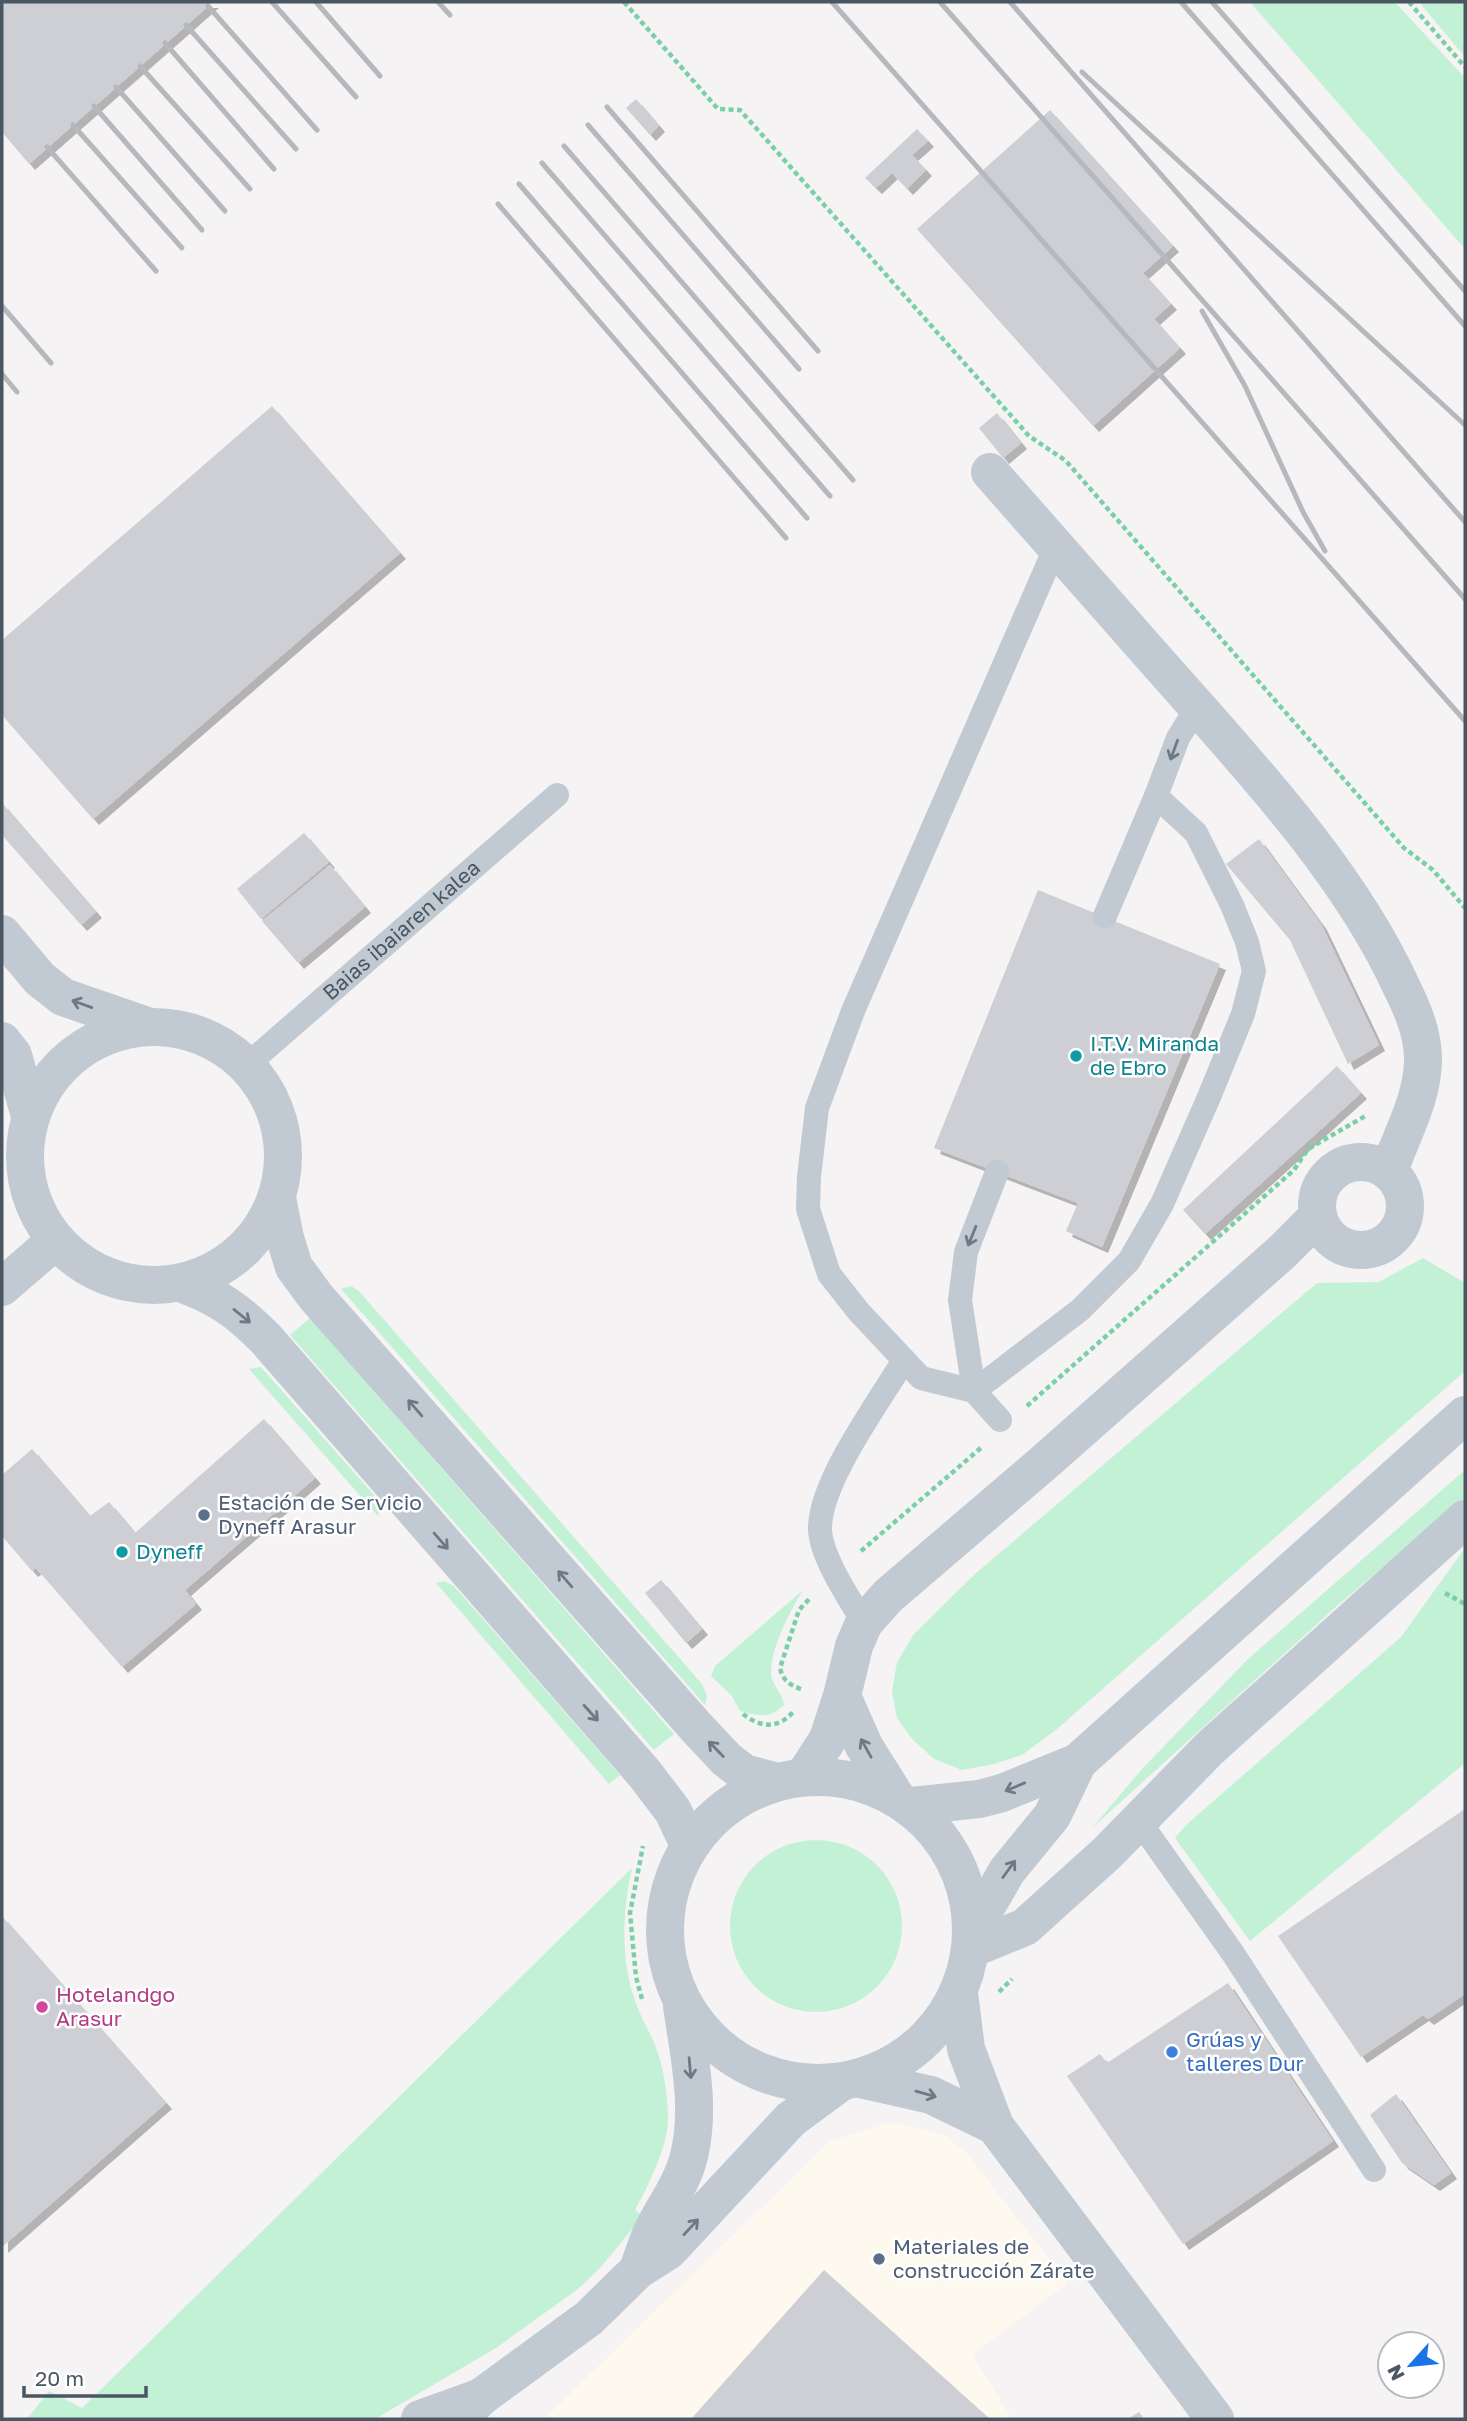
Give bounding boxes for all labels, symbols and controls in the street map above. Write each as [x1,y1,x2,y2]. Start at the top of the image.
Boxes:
one-way arrow [1166,738,1179,760]
street label: Baias ibaiaren kalea [317,854,485,1005]
one-way arrow [72,997,94,1009]
place label: I.T.V. Miranda de Ebro [1090,1030,1219,1080]
marker: I.T.V. Miranda de Ebro [1068,1048,1084,1064]
one-way arrow [965,1224,978,1246]
one-way arrow [233,1308,251,1324]
one-way arrow [407,1400,423,1418]
place label: Estación de Servicio Dyneff Arasur [218,1489,422,1539]
marker: Estación de Servicio Dyneff Arasur [196,1507,212,1523]
one-way arrow [433,1532,449,1550]
place label: Dyneff [136,1538,203,1564]
marker: Dyneff [114,1544,130,1560]
one-way arrow [557,1570,573,1588]
one-way arrow [583,1704,599,1722]
one-way arrow [859,1739,873,1759]
one-way arrow [708,1741,725,1758]
one-way arrow [1004,1782,1026,1795]
one-way arrow [1002,1860,1016,1879]
place label: Hotelandgo Arasur [56,1981,175,2031]
marker: Hotelandgo Arasur [34,1999,50,2015]
place label: Grúas y talleres Dur [1186,2026,1304,2076]
marker: Grúas y talleres Dur [1164,2044,1180,2060]
one-way arrow [684,2056,697,2078]
one-way arrow [915,2089,937,2102]
one-way arrow [682,2219,699,2236]
place label: Materiales de construcción Zárate [893,2233,1094,2283]
marker: Materiales de construcción Zárate [871,2251,887,2267]
north arrow [1376,2330,1446,2400]
scale bar [24,2354,147,2398]
text: N [1382,2361,1409,2385]
text: 20 m [35,2365,84,2391]

